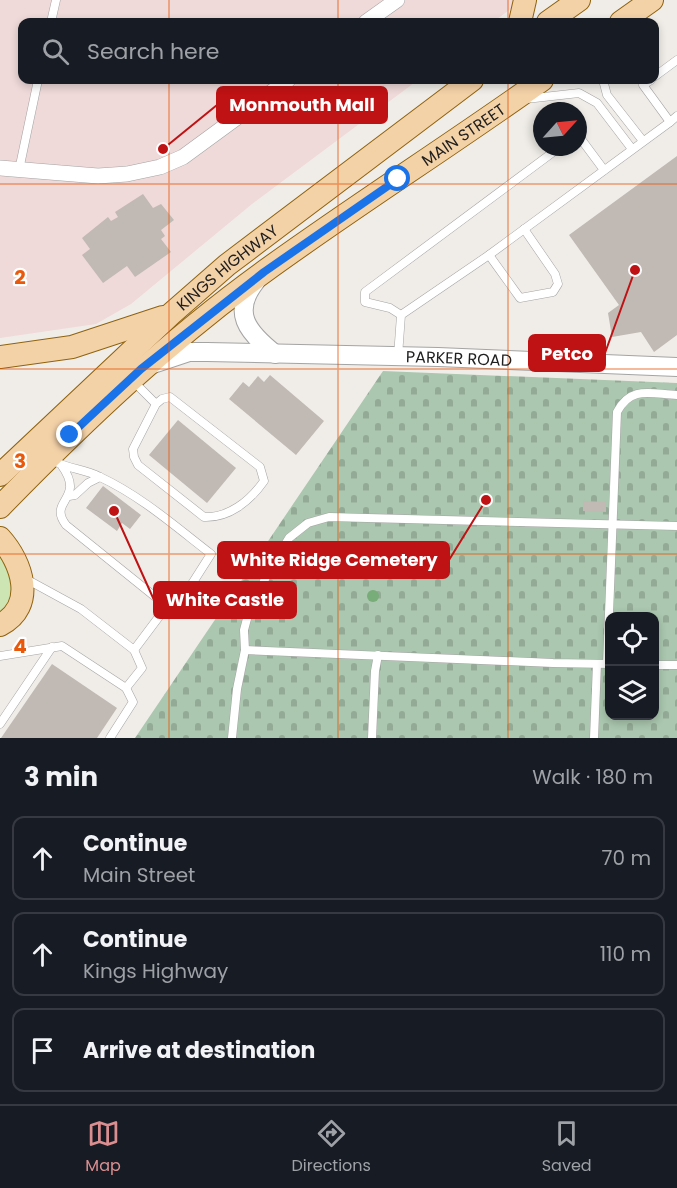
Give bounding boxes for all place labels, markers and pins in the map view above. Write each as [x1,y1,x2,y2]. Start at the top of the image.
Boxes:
callout: Monmouth Mall [217,87,387,123]
callout: Petco [529,335,605,371]
callout: White Ridge Cemetery [218,542,449,578]
callout: White Castle [154,582,296,618]

